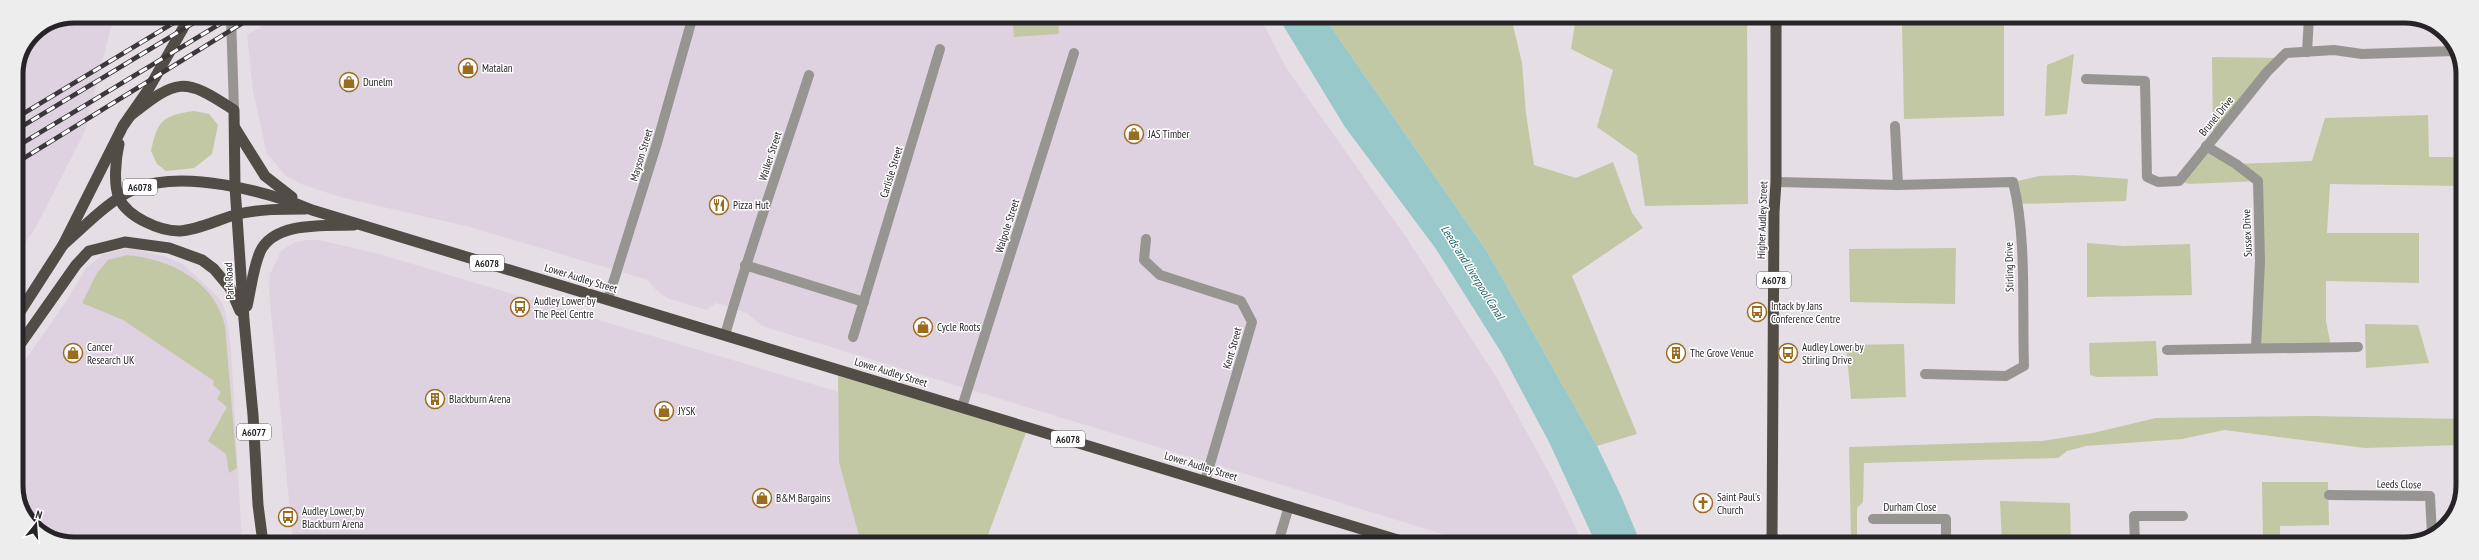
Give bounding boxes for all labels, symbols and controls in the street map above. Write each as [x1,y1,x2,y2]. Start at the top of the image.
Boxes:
shop icon: Matalan [457,57,479,79]
place label: Matalan [482,61,513,75]
shop icon: Dunelm [338,71,360,93]
place label: Dunelm [363,75,393,89]
street label: Brunel Drive [2196,93,2237,139]
shop icon: JAS Timber [1123,123,1145,145]
street label: Mayson Street [626,127,656,183]
place label: JAS Timber [1147,127,1189,141]
street label: Walker Street [755,130,785,182]
street label: Carlisle Street [877,145,905,199]
road number: A6078 [123,179,157,195]
street label: Higher Audley Street [1754,181,1770,259]
restaurant icon: Pizza Hut [708,194,730,216]
street label: Walpole Street [992,197,1022,255]
place label: Pizza Hut [733,198,769,212]
street label: Sussex Drive [2239,208,2255,257]
water label: Leeds and Liverpool Canal [1438,222,1509,323]
street label: Stirling Drive [2002,241,2016,292]
road number: A6078 [470,255,504,271]
street label: Lower Audley Street [543,260,619,296]
street label: Park Road [221,262,237,300]
road number: A6078 [1757,272,1791,288]
place label: Audley Lower by The Peel Centre [534,294,596,321]
bus stop icon: Audley Lower by The Peel Centre [509,296,531,318]
place label: Intack by Jans Conference Centre [1771,299,1841,326]
bus stop icon: Intack by Jans Conference Centre [1746,301,1768,323]
shop icon: Cycle Roots [912,316,934,338]
place label: Cycle Roots [937,320,981,334]
street label: Kent Street [1219,326,1245,370]
place label: Cancer Research UK [87,340,135,367]
place label: Audley Lower by Stirling Drive [1802,340,1864,367]
shop icon: Cancer Research UK [62,342,84,364]
building icon: The Grove Venue [1665,342,1687,364]
bus stop icon: Audley Lower by Stirling Drive [1777,342,1799,364]
place label: The Grove Venue [1690,346,1754,360]
street label: Lower Audley Street [853,354,929,390]
building icon: Blackburn Arena [424,388,446,410]
place label: Blackburn Arena [449,392,511,406]
shop icon: JYSK [653,400,675,422]
place label: JYSK [677,404,696,418]
road number: A6077 [237,424,271,440]
road number: A6078 [1051,431,1085,447]
street label: Lower Audley Street [1163,448,1239,484]
street label: Leeds Close [2377,477,2422,491]
shop icon: B&M Bargains [751,487,773,509]
place label: Saint Paul's Church [1717,490,1761,517]
place label: B&M Bargains [776,491,831,505]
church icon: Saint Paul's Church [1692,492,1714,514]
street label: Durham Close [1884,500,1937,514]
north arrow [16,504,56,544]
place label: Audley Lower, by Blackburn Arena [302,504,365,531]
bus stop icon: Audley Lower, by Blackburn Arena [277,506,299,528]
text: N [34,507,44,522]

